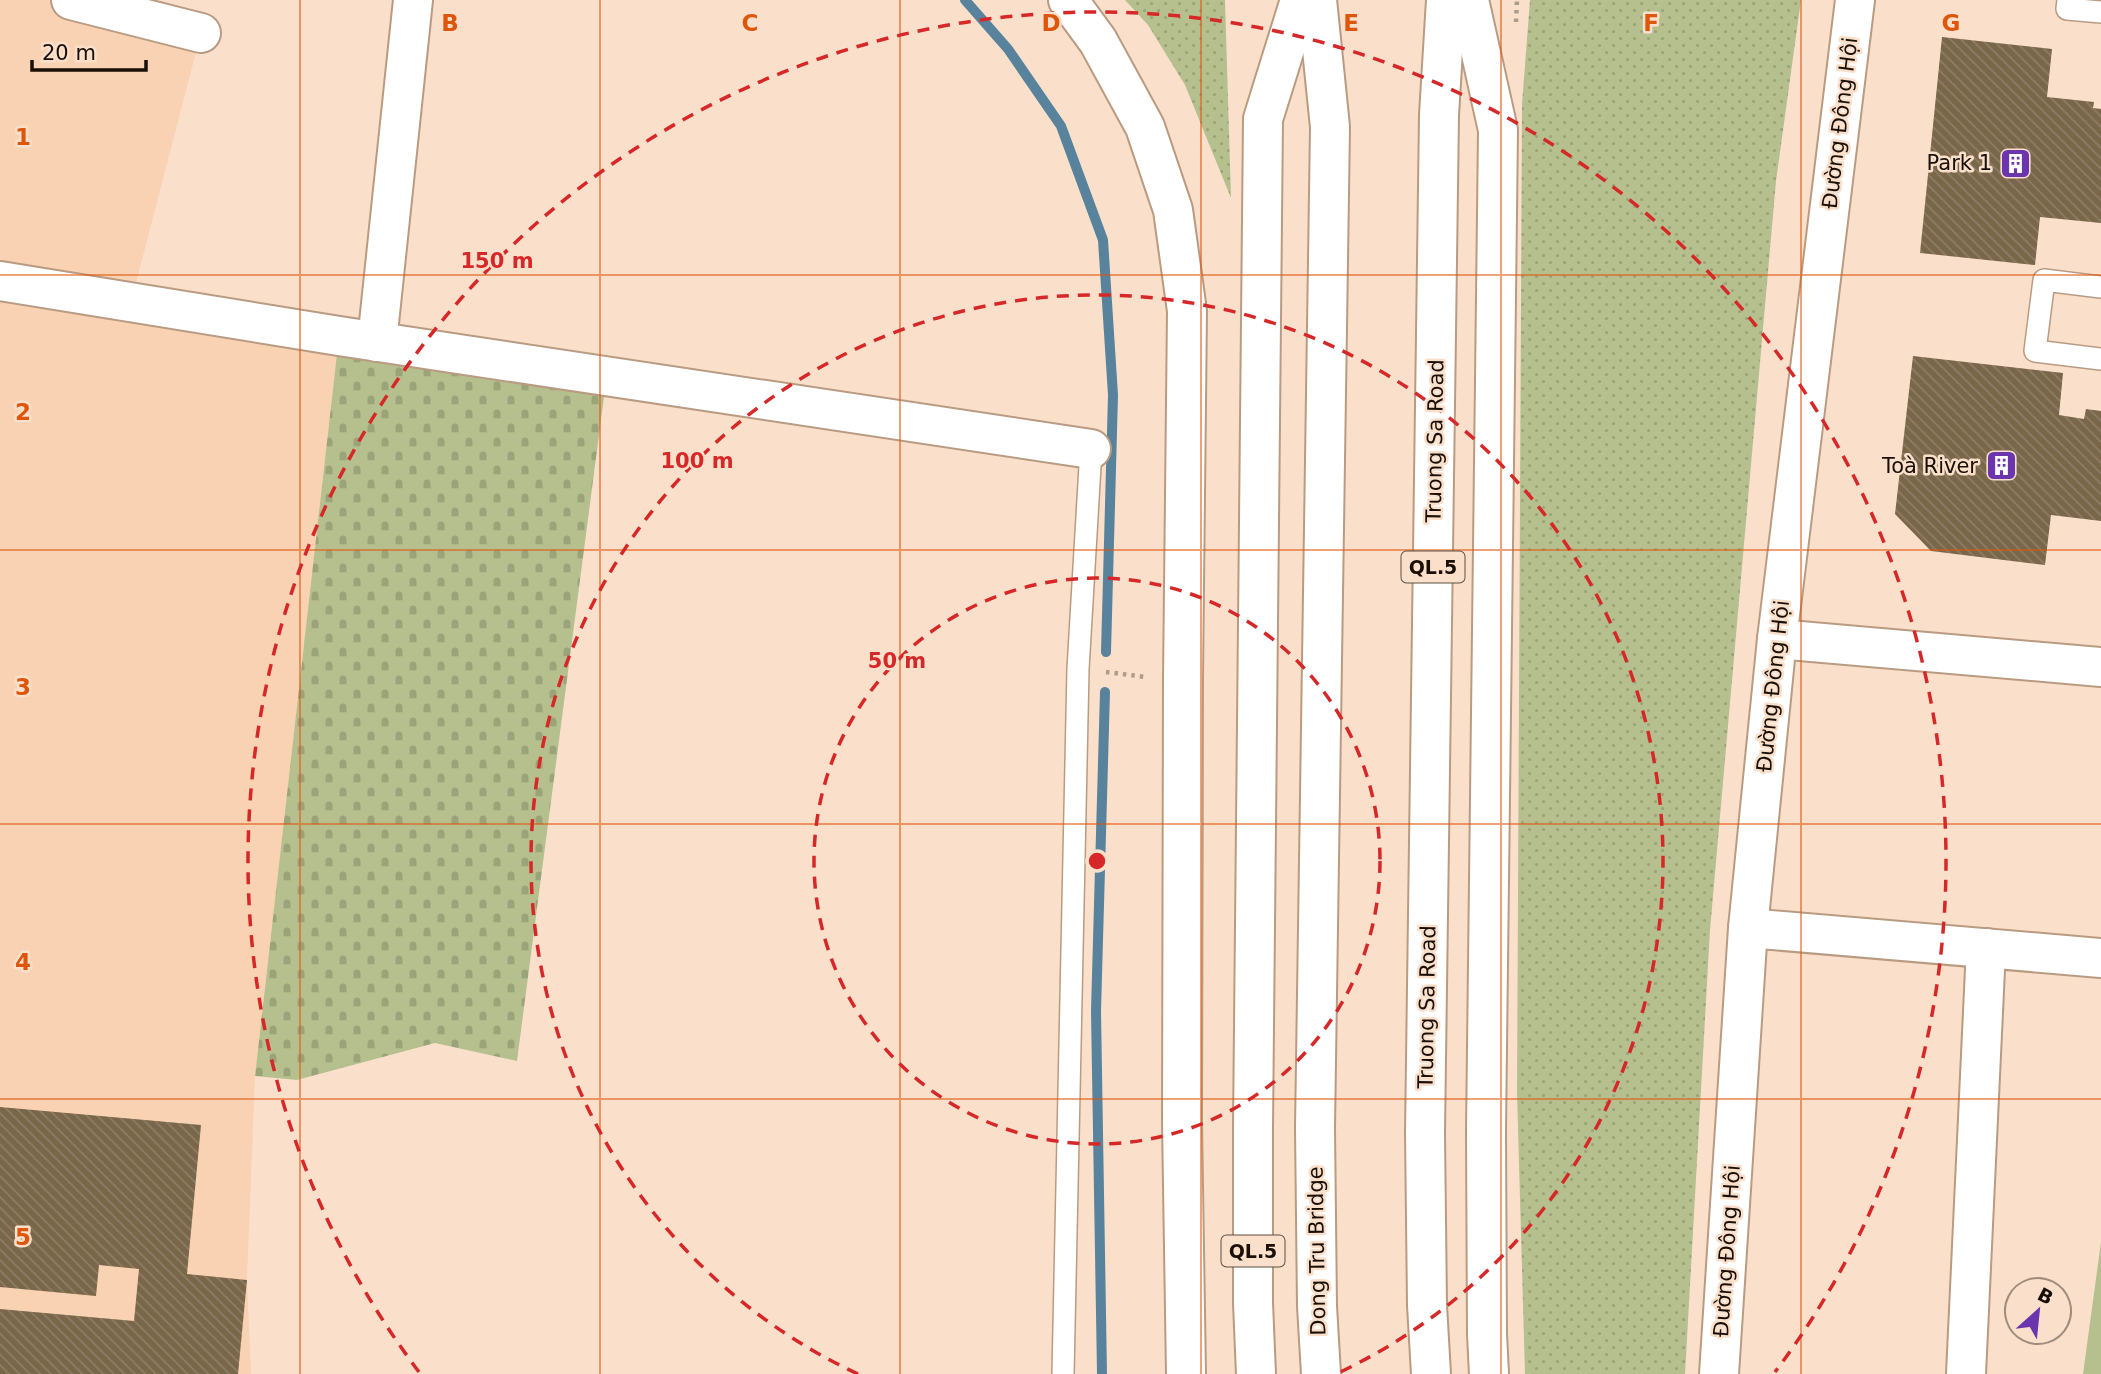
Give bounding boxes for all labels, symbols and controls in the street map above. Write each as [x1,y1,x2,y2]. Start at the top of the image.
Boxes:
text: B [441,10,459,36]
text: C [742,10,758,36]
text: D [1041,10,1061,36]
text: E [1343,10,1359,36]
text: F [1643,10,1659,36]
text: G [1942,10,1960,36]
scale bar [32,28,145,72]
street label: Đường Đông Hội [1818,36,1862,210]
text: 20 m [42,41,96,65]
text: 1 [15,124,31,150]
building icon: Park 1 [1998,146,2032,180]
place label: Park 1 [1927,151,1992,175]
text: 150 m [460,249,534,273]
street label: Truong Sa Road [1422,359,1448,524]
text: 2 [15,399,31,425]
text: 100 m [660,449,734,473]
building icon: Toà River [1984,449,2018,483]
place label: Toà River [1881,454,1978,478]
road number: QL.5 [1402,552,1464,582]
street label: Đường Đông Hội [1752,599,1794,773]
text: 50 m [868,649,926,673]
text: 3 [15,674,31,700]
centre of rings [1085,849,1109,873]
street label: Truong Sa Road [1414,925,1440,1090]
text: 4 [15,949,31,975]
street label: Đường Đông Hội [1709,1164,1745,1338]
street label: Dong Tru Bridge [1304,1166,1330,1336]
text: 5 [15,1224,31,1250]
road number: QL.5 [1222,1236,1284,1266]
north arrow [2003,1276,2073,1346]
text: B [2034,1283,2057,1309]

